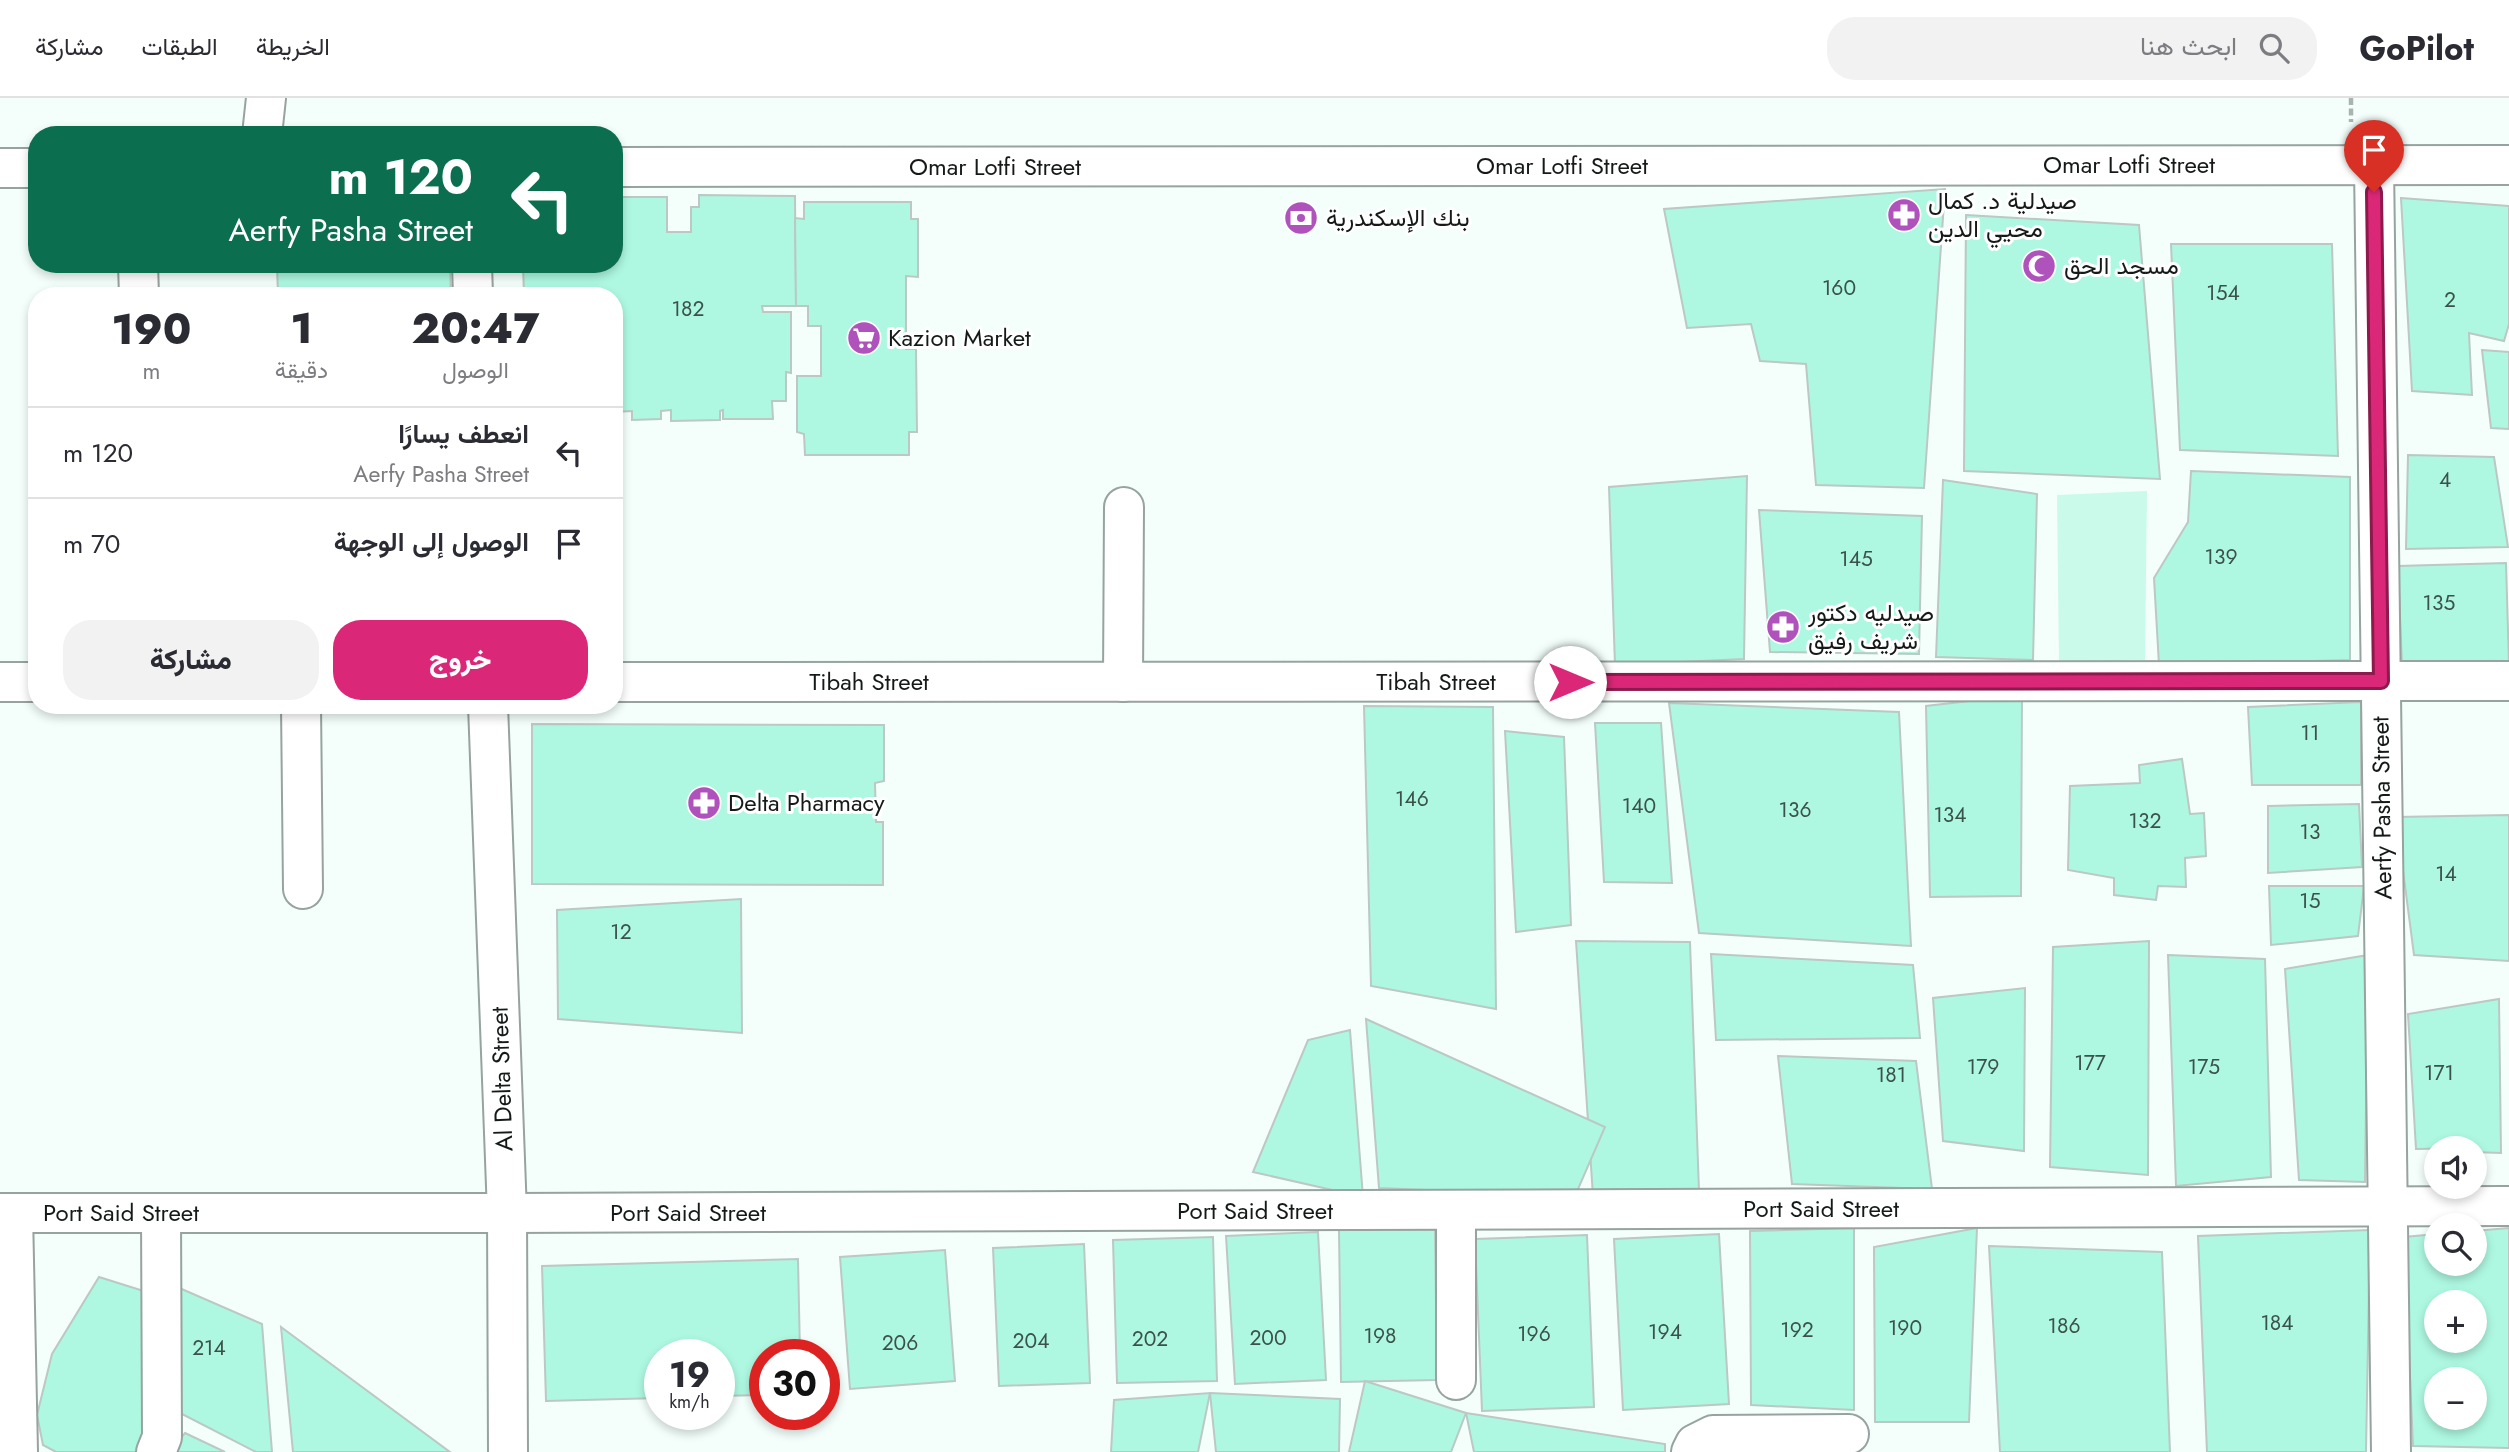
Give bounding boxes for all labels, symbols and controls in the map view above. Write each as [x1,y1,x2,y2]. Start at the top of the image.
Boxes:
search box [1827,17,2317,80]
text: GoPilot [2359,25,2474,72]
text: ابحث هنا [2140,27,2237,65]
text: مشاركة [35,29,103,64]
text: الطبقات [141,29,218,64]
text: الخريطة [256,29,330,64]
icon: search [2255,29,2293,67]
pin [2344,120,2404,192]
icon: arrive [2355,131,2393,169]
text: 120 m [329,142,473,212]
street label: Omar Lotfi Street [2043,147,2215,182]
street label: Omar Lotfi Street [1476,148,1648,183]
street label: Omar Lotfi Street [909,149,1081,184]
icon: left [497,154,588,245]
place label: صيدلية د. كمال محيي الدين [1928,183,2077,248]
pharmacy icon: صيدلية د. كمال محيي الدين [1885,196,1923,234]
bank icon: بنك الإسكندرية [1282,199,1320,237]
place label: بنك الإسكندرية [1326,200,1470,235]
text: Aerfy Pasha Street [229,207,473,253]
mosque icon: مسجد الحق [2020,247,2058,285]
place label: مسجد الحق [2064,248,2179,283]
house number: 160 [1822,273,1856,303]
house number: 154 [2206,278,2240,308]
house number: 2 [2444,285,2456,315]
house number: 182 [672,294,704,324]
text: 1 [290,298,313,359]
text: 20:47 [411,298,540,359]
text: 190 [111,299,191,360]
supermarket icon: Kazion Market [845,319,883,357]
place label: Kazion Market [888,320,1031,355]
text: دقيقة [275,353,328,387]
text: الوصول [442,353,509,387]
text: m [142,354,160,388]
text: انعطف يسارًا [398,415,529,453]
text: 120 m [63,434,133,472]
icon: left [550,434,588,472]
text: Aerfy Pasha Street [353,457,529,491]
house number: 4 [2439,465,2451,495]
text: الوصول إلى الوجهة [334,523,529,561]
text: 70 m [63,525,120,563]
icon: arrive [550,525,588,563]
house number: 139 [2204,542,2238,572]
house number: 145 [1839,544,1873,574]
house number: 135 [2423,588,2455,618]
place label: صيدليه دكتور شريف رفيق [1807,595,1934,658]
pharmacy icon: صيدليه دكتور شريف رفيق [1764,608,1802,646]
button: مشاركة [63,620,319,700]
button: خروج [333,620,588,700]
position arrow [1533,645,1607,719]
street label: Tibah Street [809,664,929,699]
street label: Tibah Street [1376,664,1496,699]
street label: Aerfy Pasha Street [2362,716,2401,900]
house number: 11 [2301,718,2319,748]
pharmacy icon: Delta Pharmacy [685,784,723,822]
house number: 146 [1395,784,1429,814]
place label: Delta Pharmacy [728,785,885,820]
house number: 140 [1622,791,1656,821]
house number: 136 [1778,795,1812,825]
house number: 134 [1933,800,1967,830]
house number: 132 [2129,806,2161,836]
house number: 13 [2300,817,2320,847]
house number: 14 [2435,859,2457,889]
house number: 15 [2299,886,2321,916]
house number: 12 [610,917,632,947]
street label: Al Delta Street [481,1006,522,1152]
house number: 177 [2074,1048,2106,1078]
house number: 179 [1967,1052,1999,1082]
house number: 175 [2188,1052,2220,1082]
house number: 171 [2424,1058,2454,1088]
house number: 181 [1876,1060,1906,1090]
map controls [2424,1136,2487,1430]
button: sound [2424,1136,2487,1199]
street label: Port Said Street [1743,1191,1899,1226]
street label: Port Said Street [1177,1193,1333,1228]
street label: Port Said Street [43,1195,199,1230]
street label: Port Said Street [610,1195,766,1230]
button: search [2424,1213,2487,1276]
button: + [2424,1290,2487,1353]
house number: 184 [2260,1308,2294,1338]
house number: 186 [2047,1311,2081,1341]
house number: 190 [1888,1313,1922,1343]
house number: 192 [1780,1315,1814,1345]
house number: 194 [1648,1317,1682,1347]
house number: 196 [1517,1319,1551,1349]
house number: 198 [1363,1321,1397,1351]
house number: 200 [1249,1323,1287,1353]
house number: 202 [1132,1324,1168,1354]
house number: 204 [1013,1326,1049,1356]
house number: 206 [882,1328,918,1358]
house number: 214 [192,1333,226,1363]
speed limit sign: 30 [749,1339,840,1430]
text: 19 [669,1350,710,1400]
button: − [2424,1367,2487,1430]
text: km/h [669,1389,710,1415]

